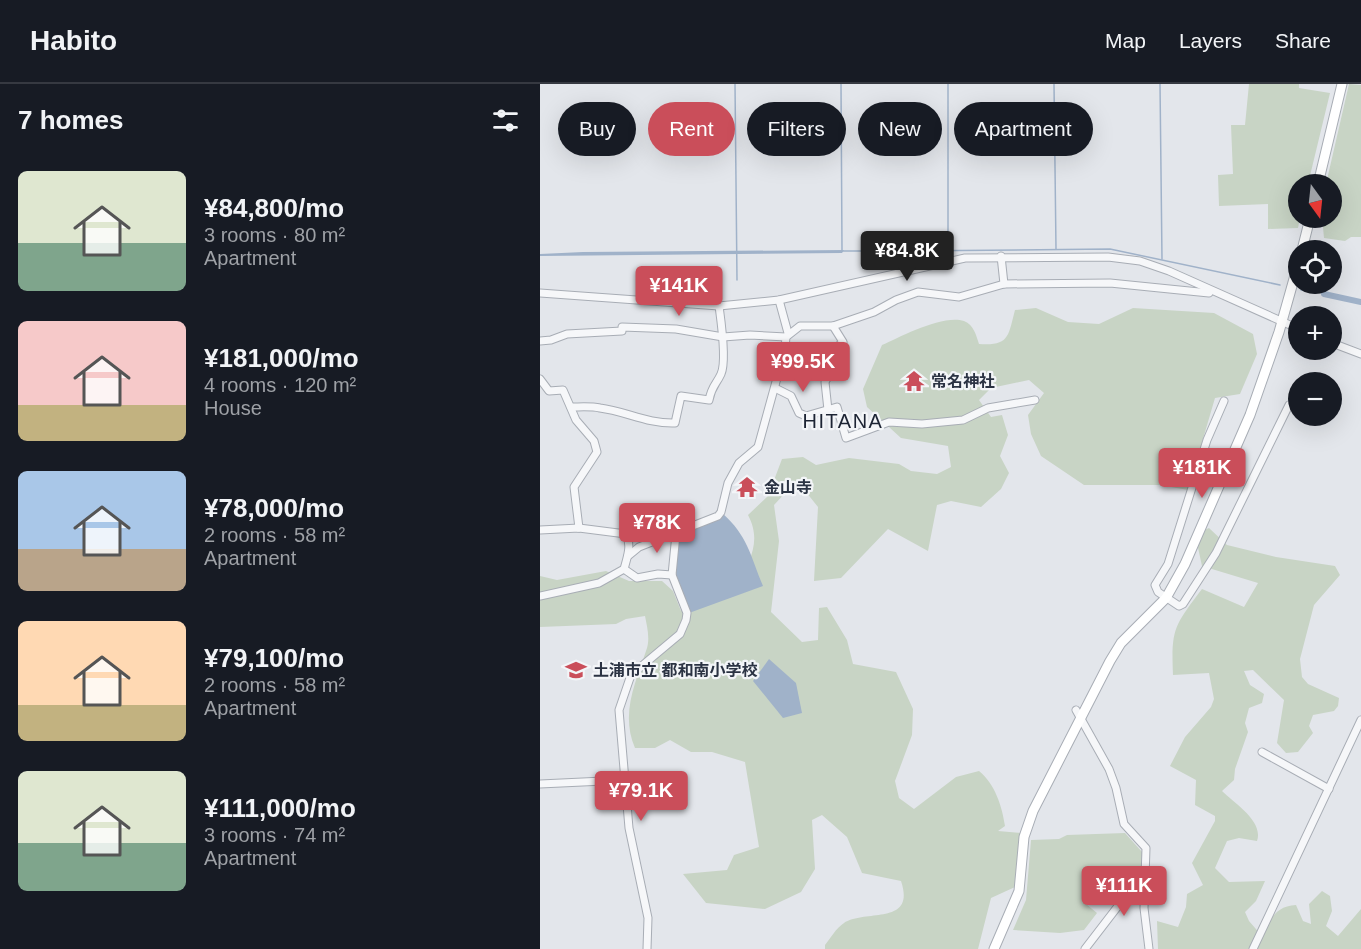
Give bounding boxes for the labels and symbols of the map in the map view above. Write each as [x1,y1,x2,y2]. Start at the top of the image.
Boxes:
north arrow [1288,174,1342,228]
pin: ¥84.8K [858,231,956,282]
pin: ¥141K [637,266,721,317]
pin: ¥99.5K [754,342,852,393]
temple icon: 常名神社 [902,369,926,393]
place label: 常名神社 [931,372,995,390]
district label: HITANA [803,410,883,432]
pin: ¥181K [1160,448,1244,499]
temple icon: 金山寺 [735,475,759,499]
place label: 金山寺 [764,479,812,496]
pin: ¥78K [621,503,693,554]
school or university icon: 土浦市立 都和南小学校 [564,658,588,682]
place label: 土浦市立 都和南小学校 [593,661,757,679]
pin: ¥79.1K [592,771,690,822]
pin: ¥111K [1082,866,1166,917]

